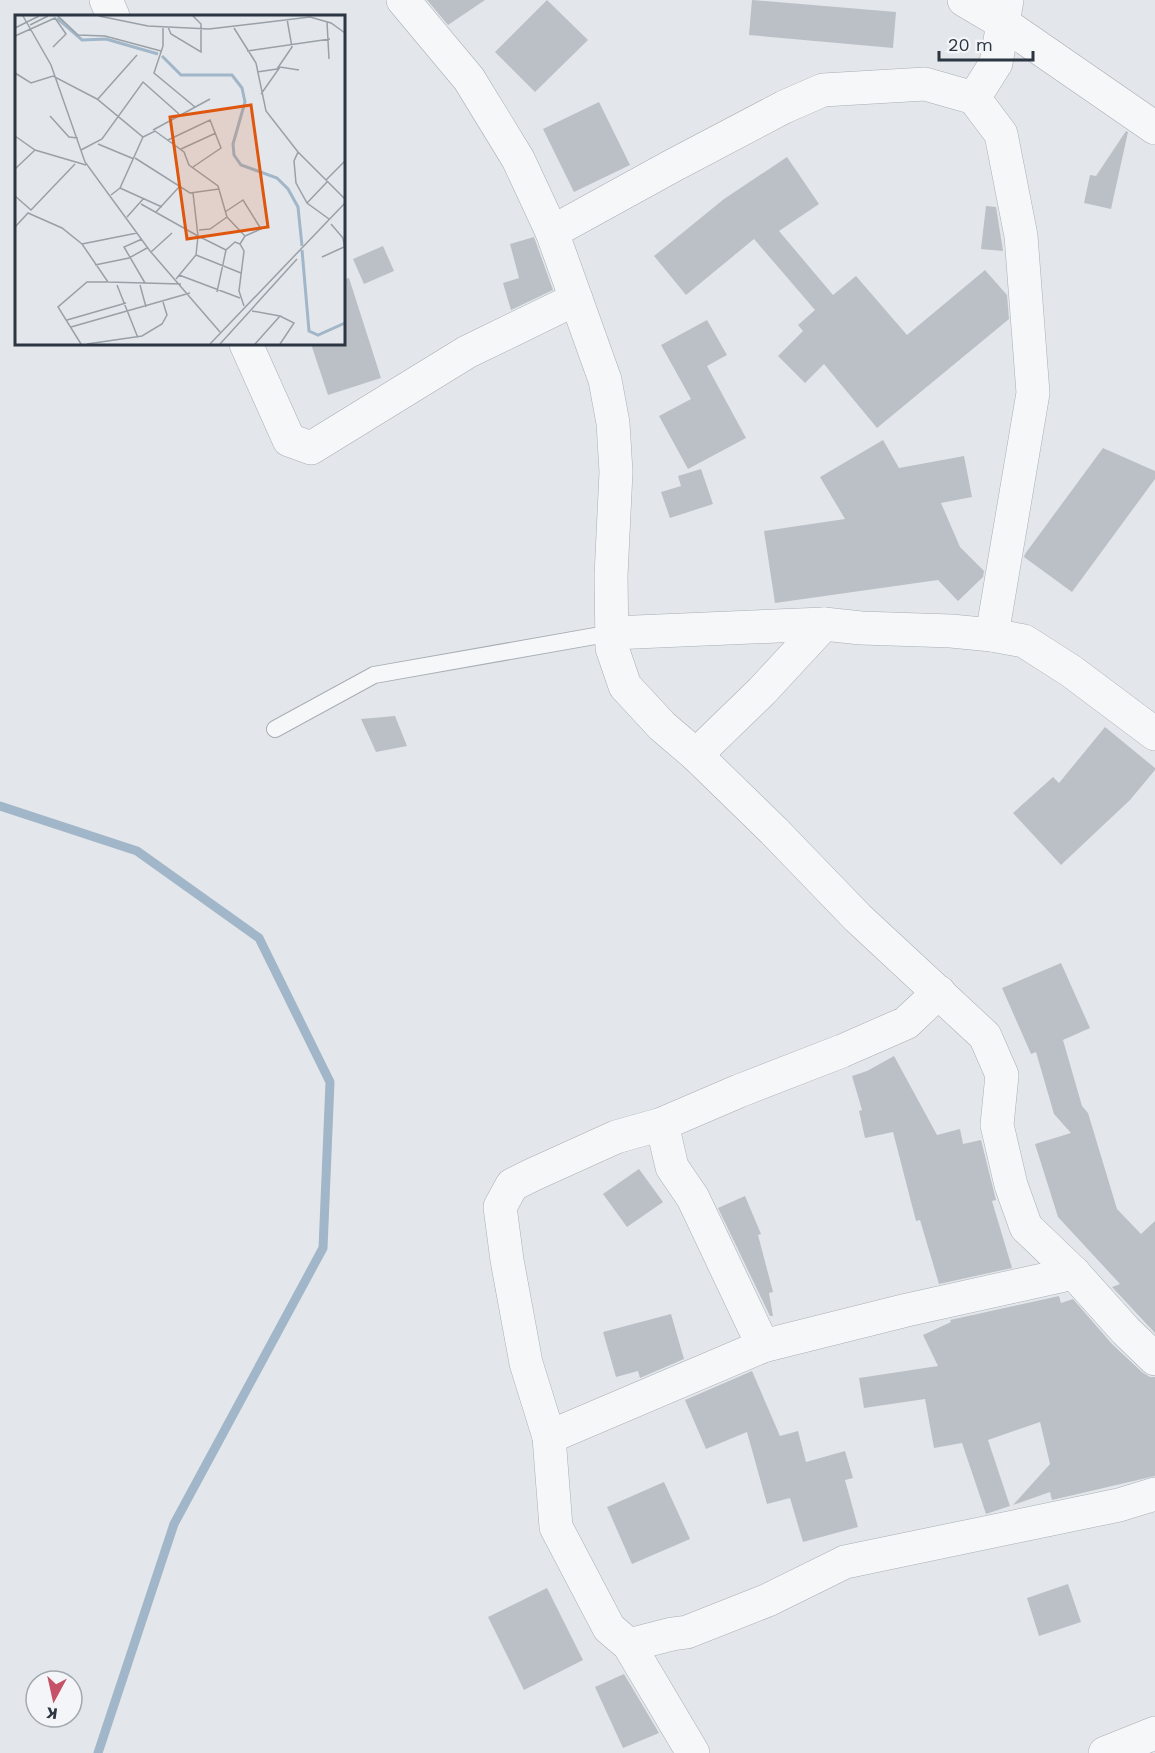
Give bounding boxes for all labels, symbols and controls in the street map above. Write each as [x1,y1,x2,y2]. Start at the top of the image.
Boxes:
inset map [15,15,345,345]
scale bar [939,24,1034,62]
text: 20 m [948,34,993,55]
north arrow [24,1669,84,1729]
text: K [45,1703,59,1724]

